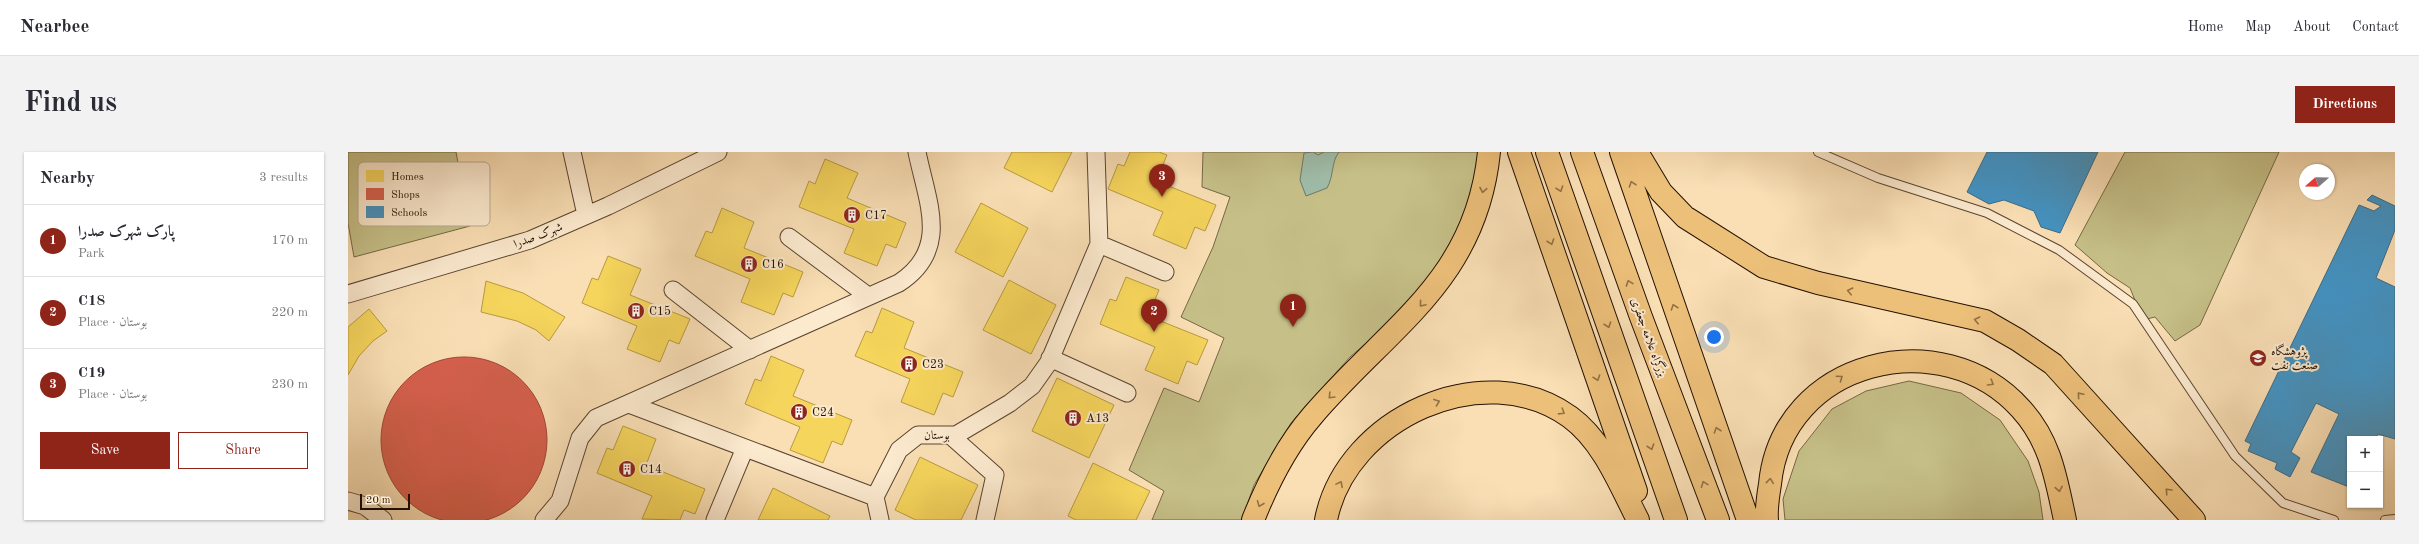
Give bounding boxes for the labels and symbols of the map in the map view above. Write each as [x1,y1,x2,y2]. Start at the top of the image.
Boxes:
legend [358,162,490,226]
pin: 3 [1149,164,1175,197]
north arrow [2299,164,2335,200]
text: Homes [391,172,424,183]
one-way arrow [1628,181,1636,188]
one-way arrow [1555,185,1564,192]
one-way arrow [1479,187,1487,194]
text: Shops [391,190,420,201]
building icon: C17 [842,205,862,225]
text: Schools [391,208,427,219]
place label: C17 [865,210,887,222]
street label: شهرک صدرا [512,221,565,252]
one-way arrow [1546,238,1555,245]
building icon: C16 [739,254,759,274]
place label: C16 [762,259,784,271]
one-way arrow [1625,280,1634,287]
one-way arrow [1847,287,1853,295]
pin: 1 [1280,294,1306,327]
street label: بزرگراه علامه جعفری [1627,295,1671,379]
pin: 2 [1141,299,1167,332]
one-way arrow [1419,299,1426,306]
building icon: C15 [626,301,646,321]
one-way arrow [1670,304,1679,311]
place label: C15 [649,305,671,318]
one-way arrow [1974,316,1980,324]
one-way arrow [1603,321,1611,328]
your location [1704,327,1724,347]
place label: پژوهشگاه صنعت نفت [2271,343,2318,372]
school or university icon: پژوهشگاه صنعت نفت [2248,348,2268,368]
building icon: C23 [899,354,919,374]
place label: C23 [922,359,944,371]
one-way arrow [1592,374,1601,381]
one-way arrow [1836,376,1843,383]
one-way arrow [1987,378,1994,385]
one-way arrow [1328,391,1335,399]
one-way arrow [2078,392,2085,400]
one-way arrow [1433,398,1440,407]
building icon: C24 [789,402,809,422]
place label: C24 [812,407,834,419]
building icon: A13 [1063,408,1083,428]
one-way arrow [1558,408,1565,415]
place label: A13 [1086,413,1109,425]
one-way arrow [1713,427,1721,434]
street label: بوستان [924,430,950,443]
one-way arrow [1646,444,1654,451]
building icon: C14 [617,459,637,479]
place label: C14 [640,464,662,476]
one-way arrow [1765,478,1774,484]
one-way arrow [1335,480,1343,488]
one-way arrow [1701,480,1709,487]
one-way arrow [2054,486,2063,492]
one-way arrow [2165,489,2172,496]
scale bar [360,492,410,511]
one-way arrow [1256,500,1264,507]

